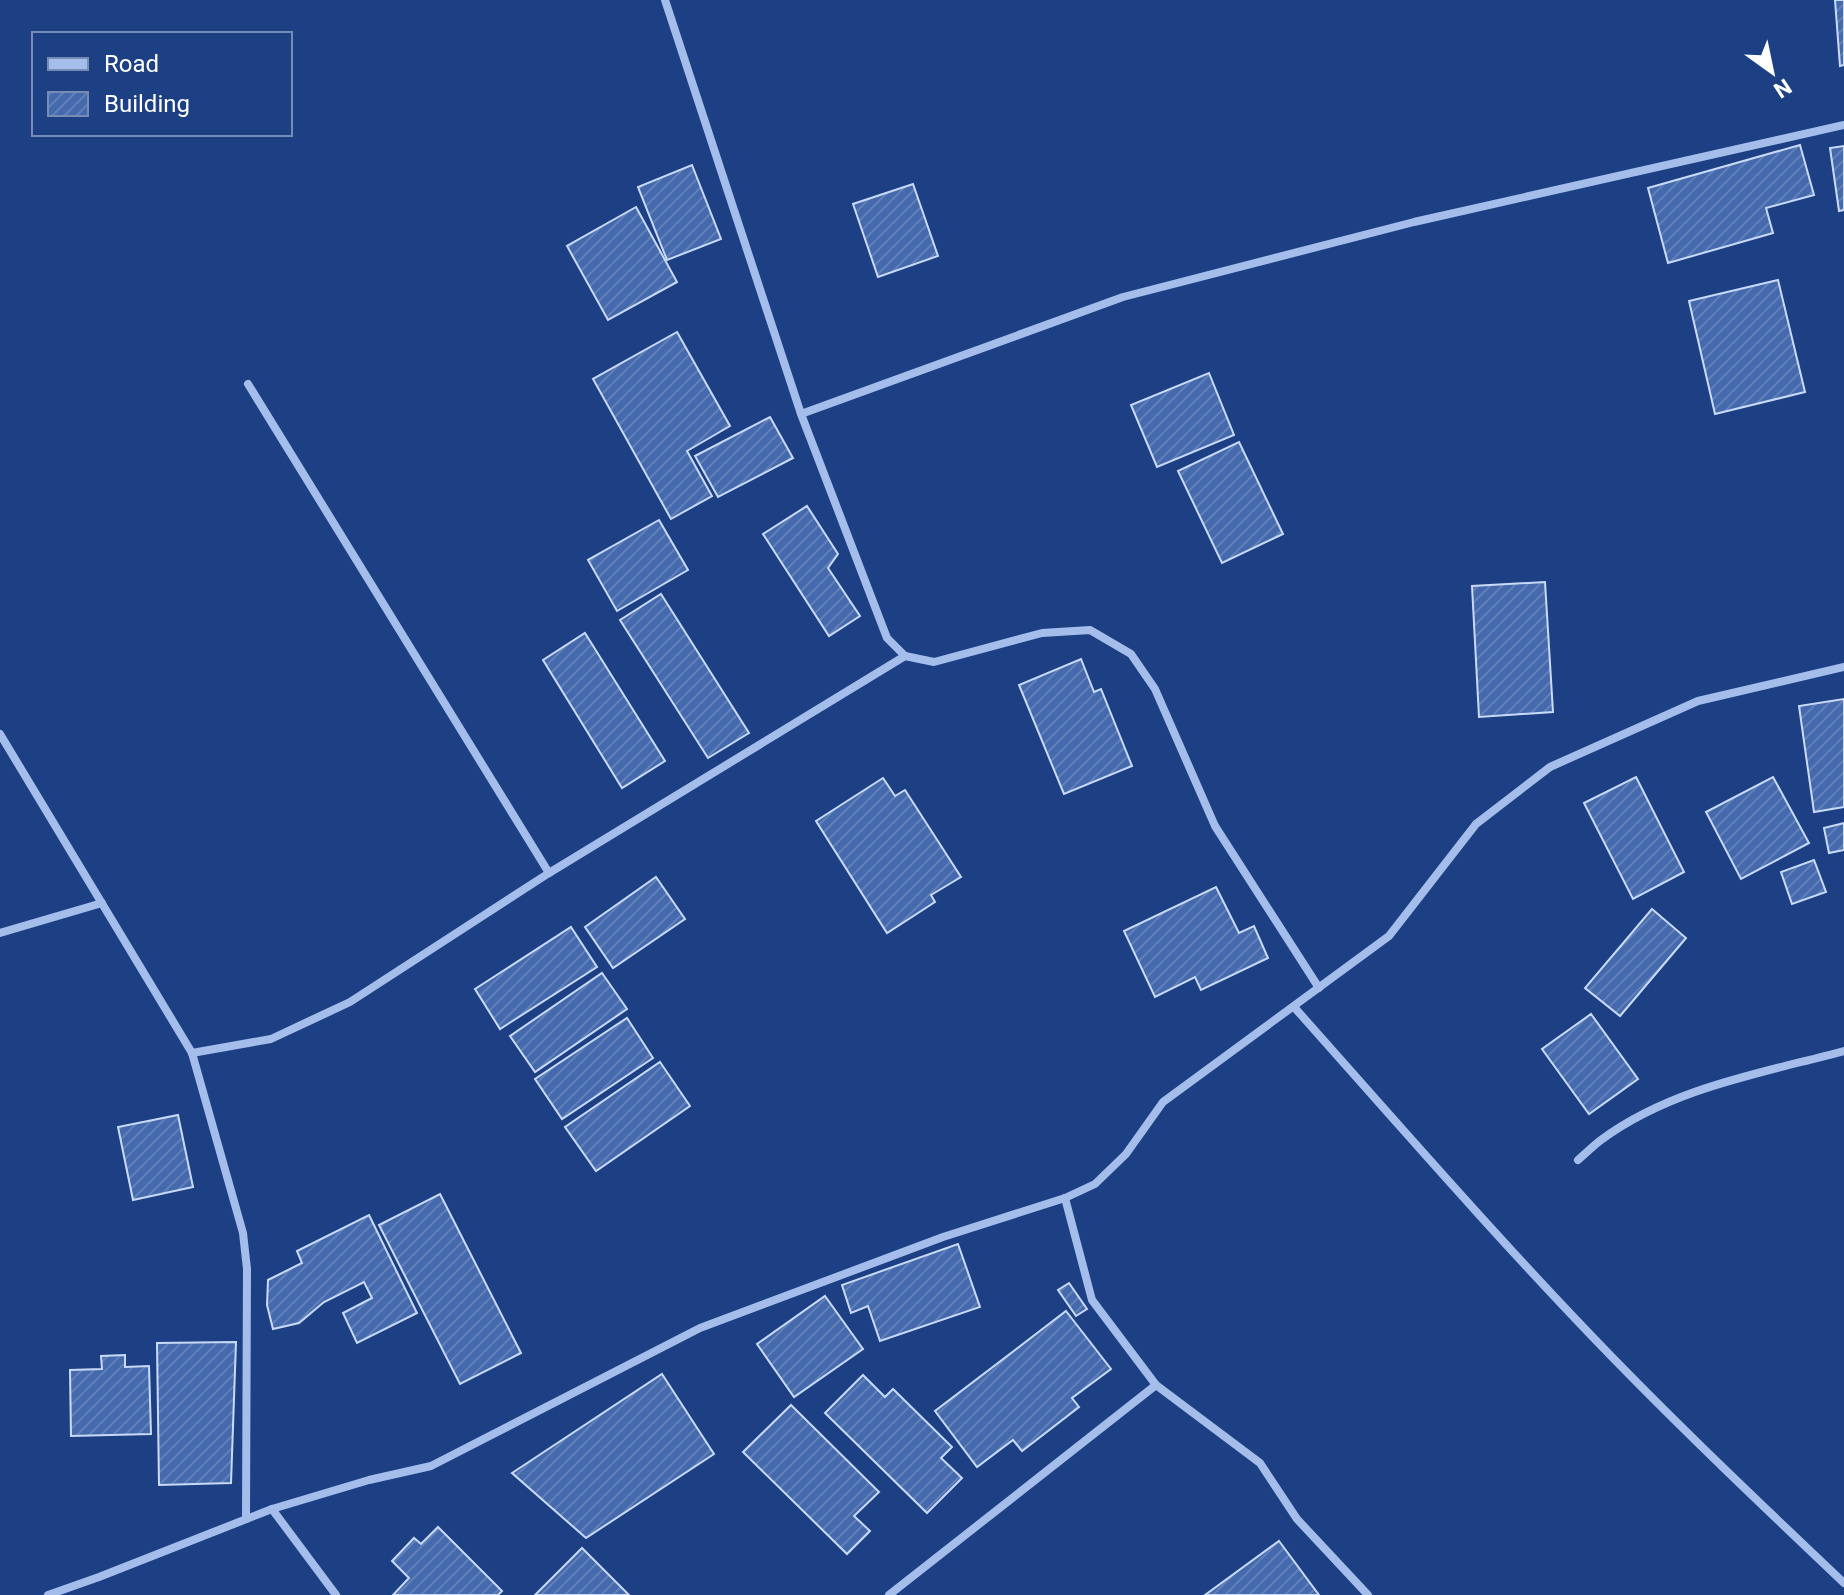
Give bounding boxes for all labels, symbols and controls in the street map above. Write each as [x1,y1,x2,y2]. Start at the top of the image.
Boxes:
legend [32,32,292,136]
north arrow [1732,32,1812,112]
text: Road [104,50,159,78]
text: N [1769,74,1796,103]
text: Building [104,90,190,118]

